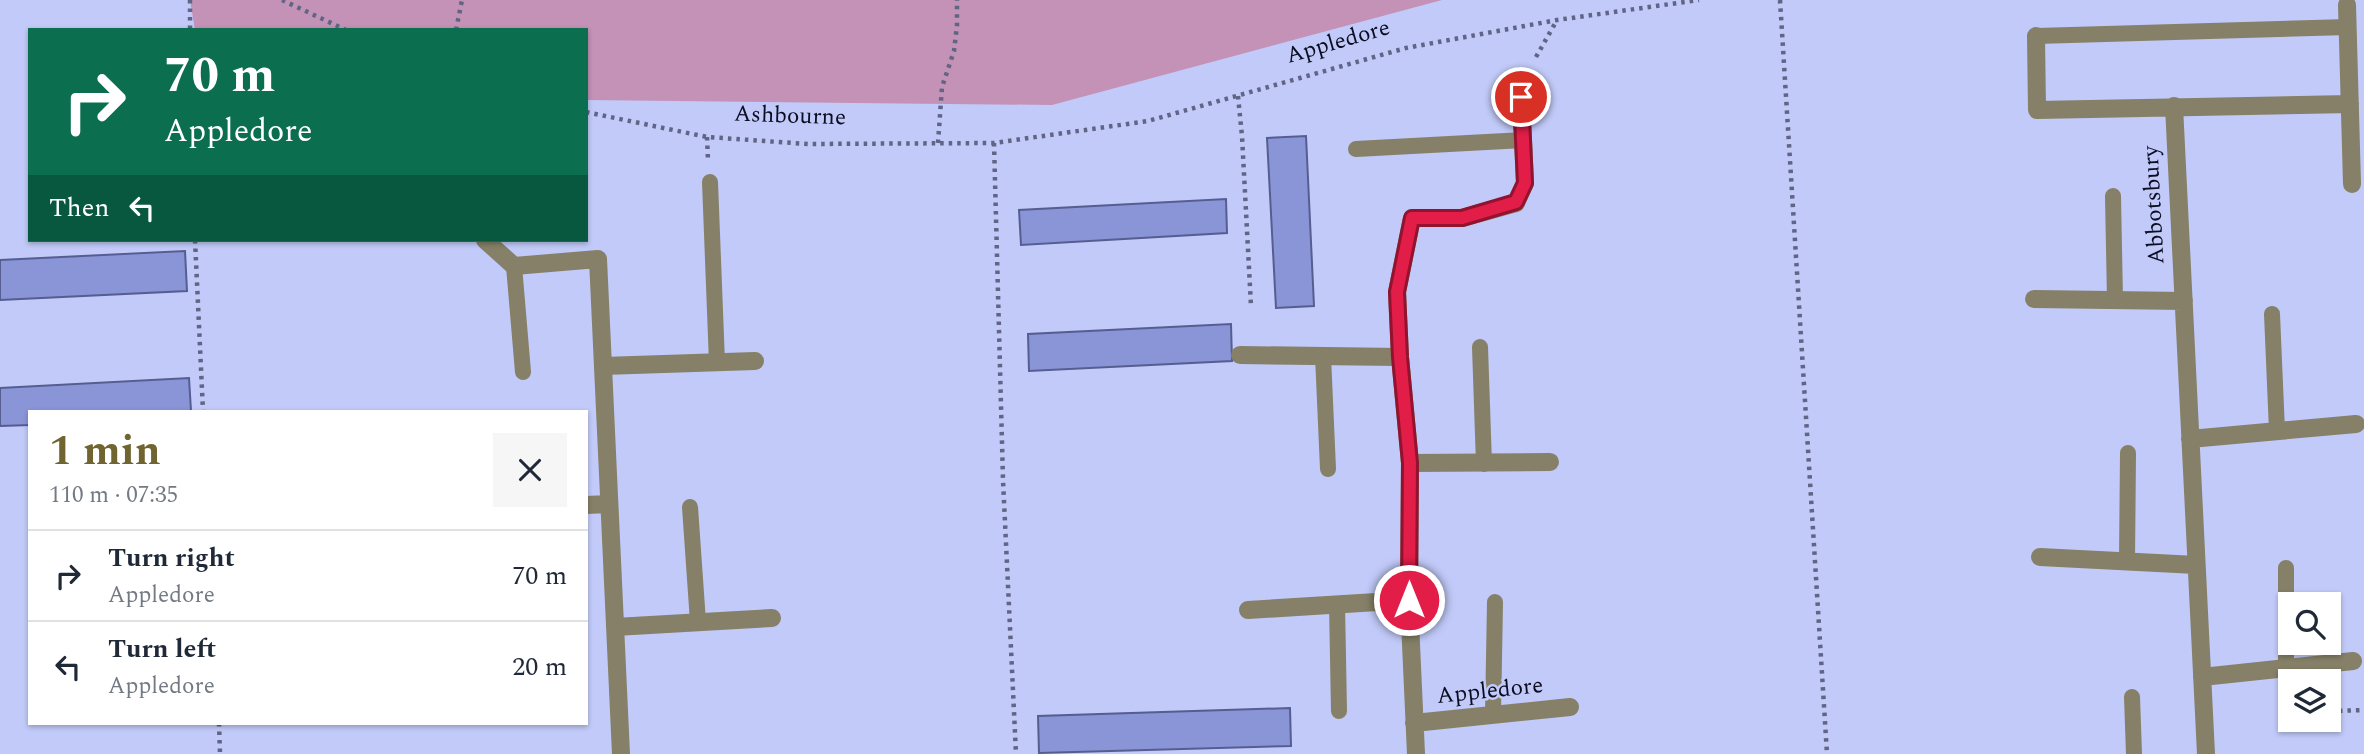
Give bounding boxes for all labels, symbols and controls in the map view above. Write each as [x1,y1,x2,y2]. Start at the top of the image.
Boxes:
street label: Appledore [1282,10,1394,74]
text: 70 m [164,39,275,114]
icon: right [49,56,140,147]
pin [1491,67,1551,127]
icon: arrive [1502,78,1540,116]
street label: Ashbourne [733,97,847,135]
text: Appledore [164,107,313,156]
street label: Abbotsbury [2133,144,2175,265]
text: Then [49,188,109,228]
icon: left [123,189,161,227]
text: 1 min [49,420,161,483]
button: close [493,433,567,507]
text: 110 m · 07:35 [49,478,178,513]
text: Turn right [108,538,235,578]
text: 70 m [512,556,567,596]
icon: right [49,557,87,595]
position arrow [1372,563,1446,637]
text: Appledore [108,578,215,613]
map controls [2278,592,2341,732]
button: search [2278,592,2341,655]
text: Turn left [108,629,216,669]
text: 20 m [512,647,567,687]
icon: left [49,648,87,686]
street label: Appledore [1435,668,1545,714]
text: Appledore [108,669,215,704]
button: layers [2278,669,2341,732]

